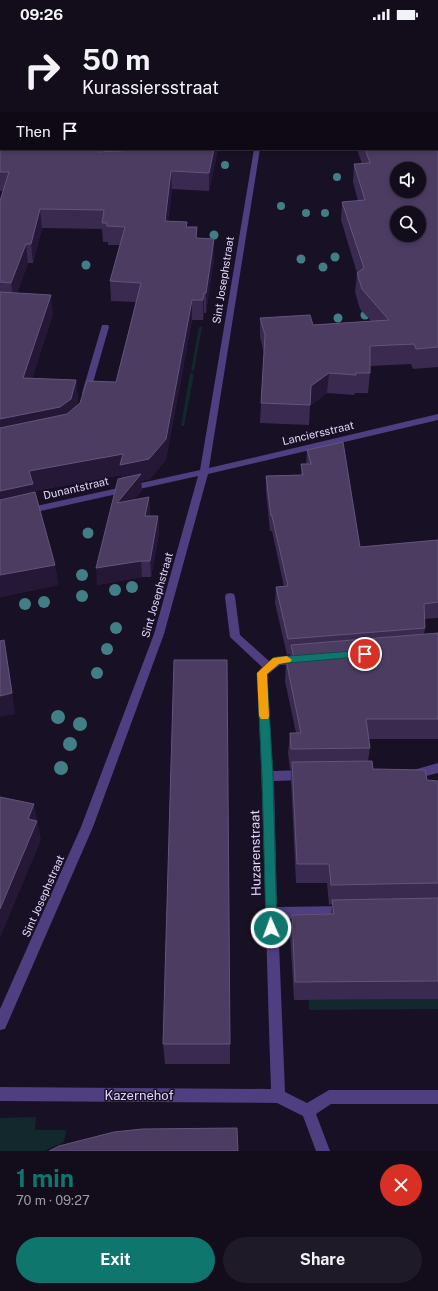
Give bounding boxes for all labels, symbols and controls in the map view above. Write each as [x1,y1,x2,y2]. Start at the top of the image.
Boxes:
text: 09:26 [20,6,63,23]
text: 50 m [82,43,150,76]
icon: right [16,44,68,96]
text: Kurassiersstraat [82,77,219,98]
icon: arrive [59,120,81,142]
text: Then [16,123,51,140]
map controls [390,162,426,242]
button: sound [390,162,426,198]
button: search [390,206,426,242]
street label: Sint Josephstraat [210,235,236,325]
street label: Lanciersstraat [281,419,355,447]
street label: Dunantstraat [42,475,110,501]
street label: Sint Josephstraat [139,551,175,639]
pin [348,637,382,671]
icon: arrive [354,643,376,665]
street label: Huzarenstraat [247,810,264,896]
street label: Sint Josephstraat [20,853,66,939]
position arrow [250,907,292,949]
street label: Kazernehof [104,1088,174,1103]
text: 1 min [16,1164,74,1192]
button: close [380,1164,422,1206]
text: 70 m · 09:27 [16,1193,90,1208]
button: Exit [16,1237,215,1283]
button: Share [223,1237,422,1283]

